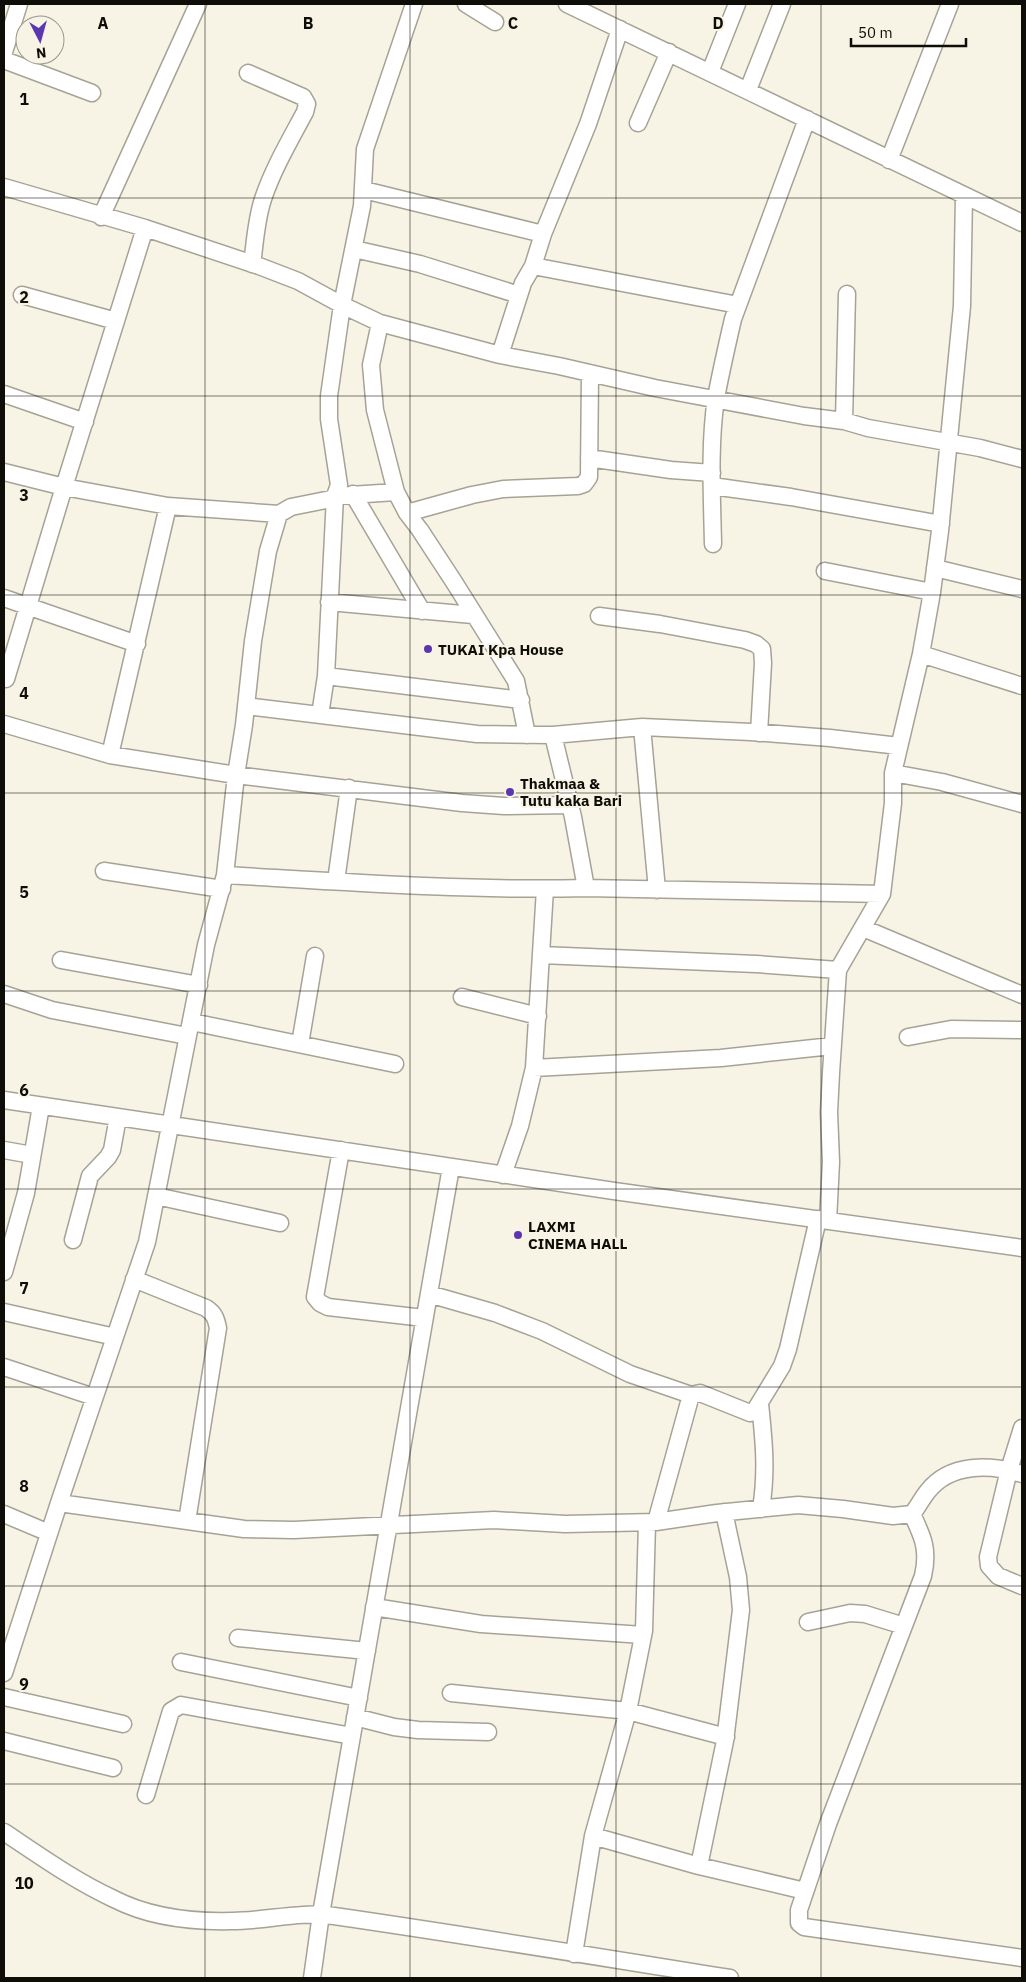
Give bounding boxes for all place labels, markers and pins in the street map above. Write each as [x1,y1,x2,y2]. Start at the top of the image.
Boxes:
place label: TUKAI Kpa House [438,640,564,659]
marker: TUKAI Kpa House [422,643,434,655]
place label: Thakmaa & Tutu kaka Bari [520,774,622,810]
marker: Thakmaa & Tutu kaka Bari [504,786,516,798]
place label: LAXMI CINEMA HALL [528,1217,627,1253]
marker: LAXMI CINEMA HALL [512,1229,524,1241]

